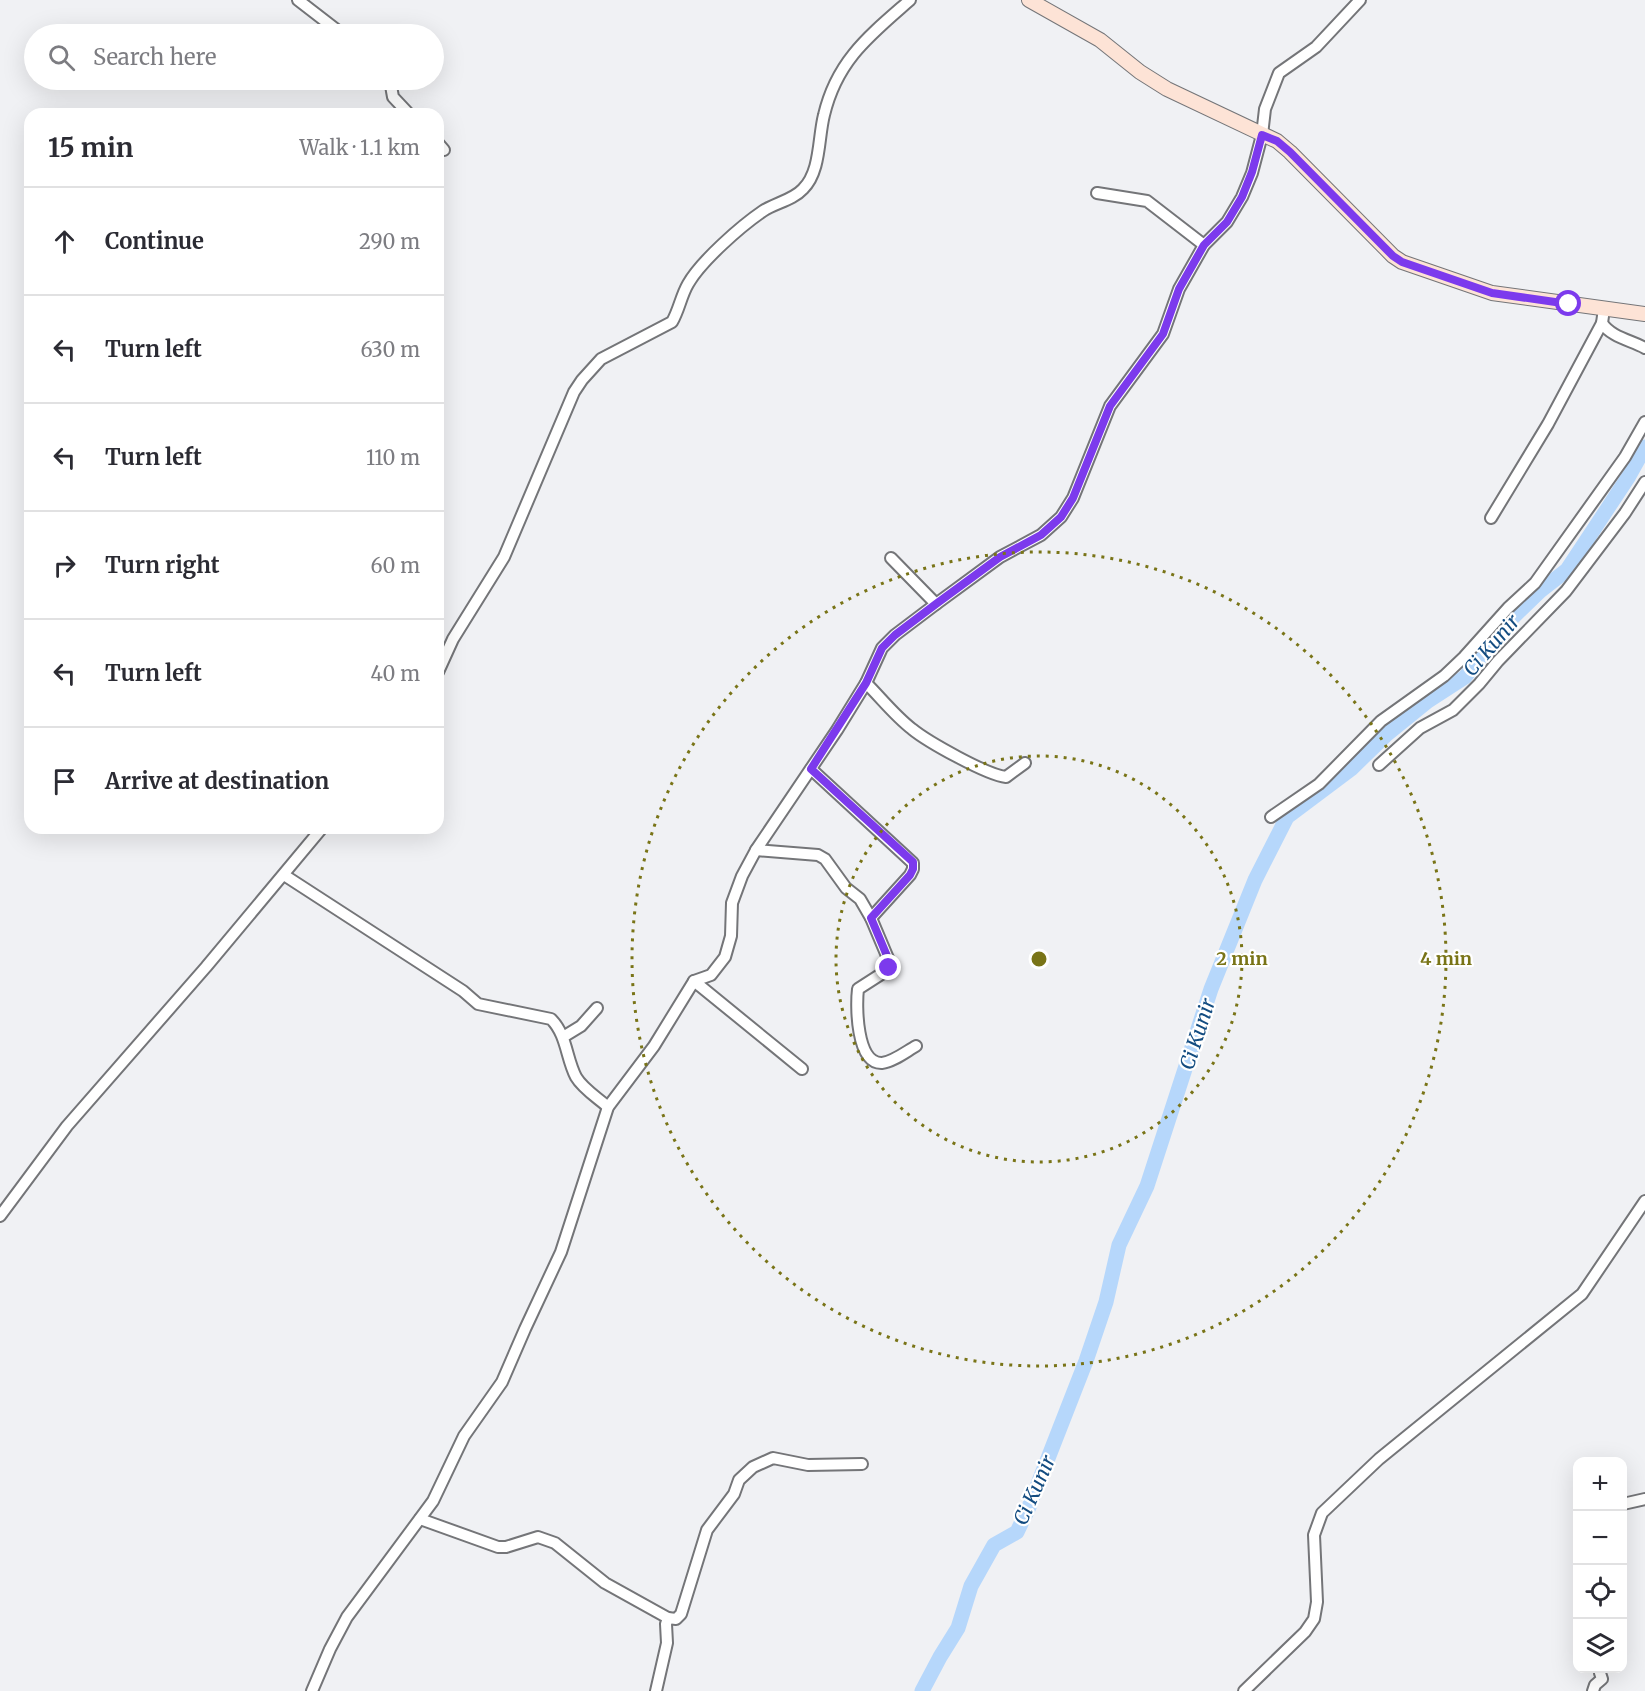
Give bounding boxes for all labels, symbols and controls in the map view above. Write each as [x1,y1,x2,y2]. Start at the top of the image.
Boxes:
search box [24,24,444,90]
icon: search [45,41,78,74]
text: Search here [93,43,216,71]
text: 15 min [48,131,133,164]
text: Walk · 1.1 km [299,135,420,160]
icon: ahead [48,225,81,258]
text: Continue [105,227,204,255]
text: 290 m [359,229,420,254]
route start [1555,290,1581,316]
icon: left [48,333,81,366]
text: Turn left [105,335,202,363]
text: 630 m [360,337,420,362]
icon: left [48,441,81,474]
text: Turn left [105,443,202,471]
text: 110 m [366,445,420,470]
icon: right [48,549,81,582]
text: Turn right [105,551,219,579]
text: 60 m [370,553,420,578]
water label: Ci Kunir [1457,608,1525,681]
icon: left [48,657,81,690]
text: Turn left [105,659,202,687]
text: 40 m [370,661,420,686]
icon: arrive [48,765,81,798]
text: Arrive at destination [105,767,329,795]
text: 2 min [1216,947,1268,970]
text: 4 min [1420,947,1472,970]
centre of rings [1029,949,1049,969]
route end [875,954,901,980]
water label: Ci Kunir [1174,994,1221,1073]
water label: Ci Kunir [1008,1450,1061,1529]
map controls [1573,1457,1627,1673]
button: + [1573,1457,1627,1511]
button: − [1573,1511,1627,1565]
button: locate [1573,1565,1627,1619]
button: layers [1573,1619,1627,1673]

